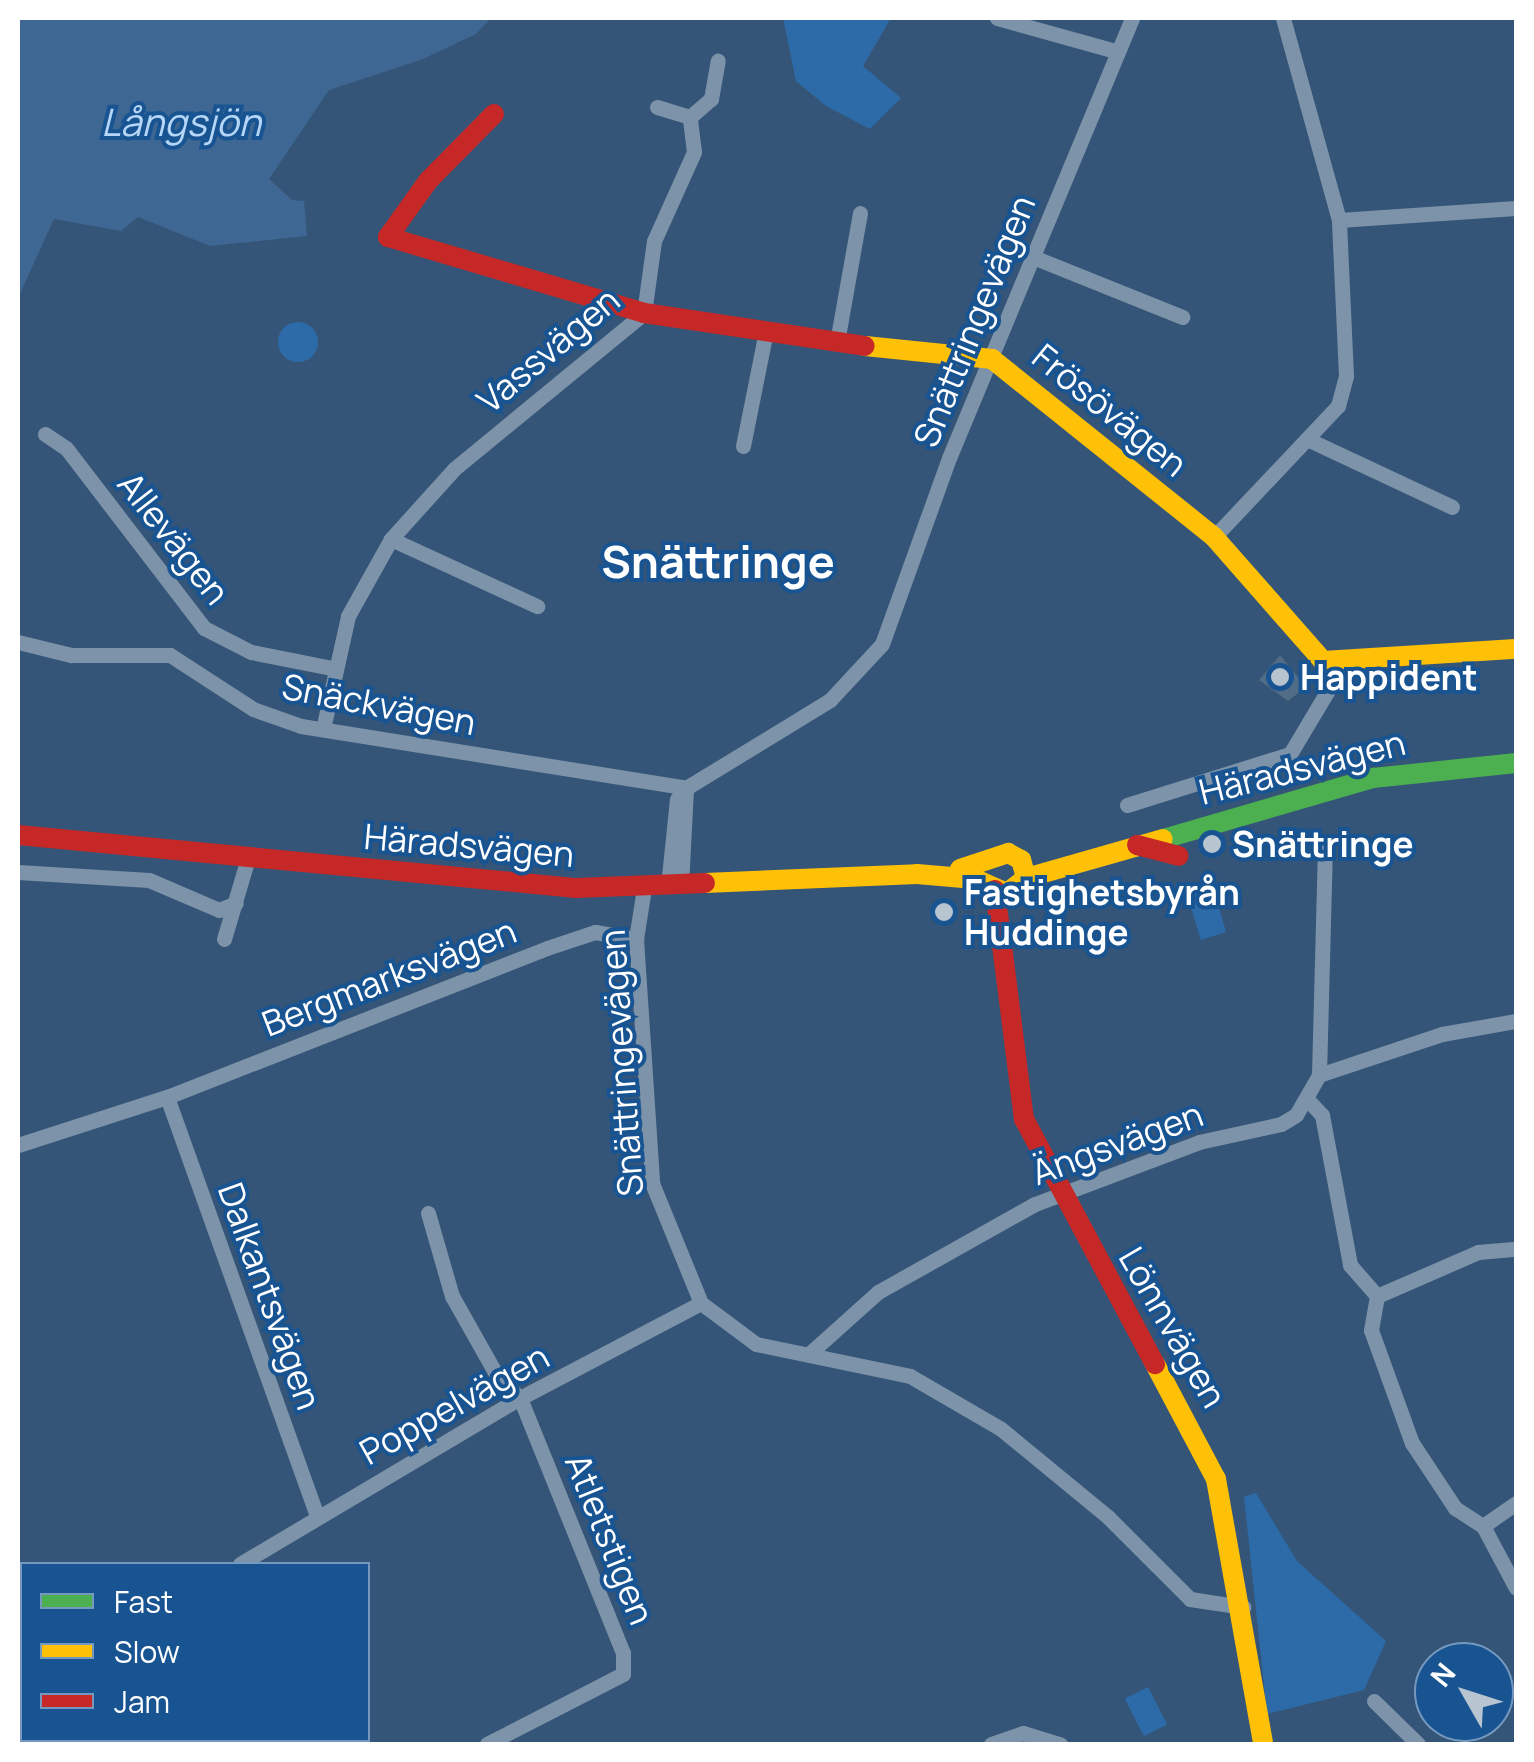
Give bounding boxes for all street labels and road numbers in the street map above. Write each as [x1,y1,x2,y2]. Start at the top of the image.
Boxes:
street label: Snättringevägen [904,189,1044,453]
street label: Vassvägen [468,278,628,422]
street label: Frösövägen [1024,335,1196,485]
street label: Allevägen [109,464,239,612]
street label: Snäckvägen [279,665,479,743]
street label: Häradsvägen [1195,721,1409,813]
street label: Häradsvägen [362,815,576,875]
street label: Bergmarksvägen [256,909,522,1045]
street label: Snättringevägen [591,928,651,1198]
street label: Ängsvägen [1026,1093,1208,1193]
street label: Dalkantsvägen [210,1177,330,1415]
street label: Lönnvägen [1110,1240,1236,1414]
street label: Poppelvägen [352,1335,556,1473]
street label: Atletstigen [557,1448,663,1630]

